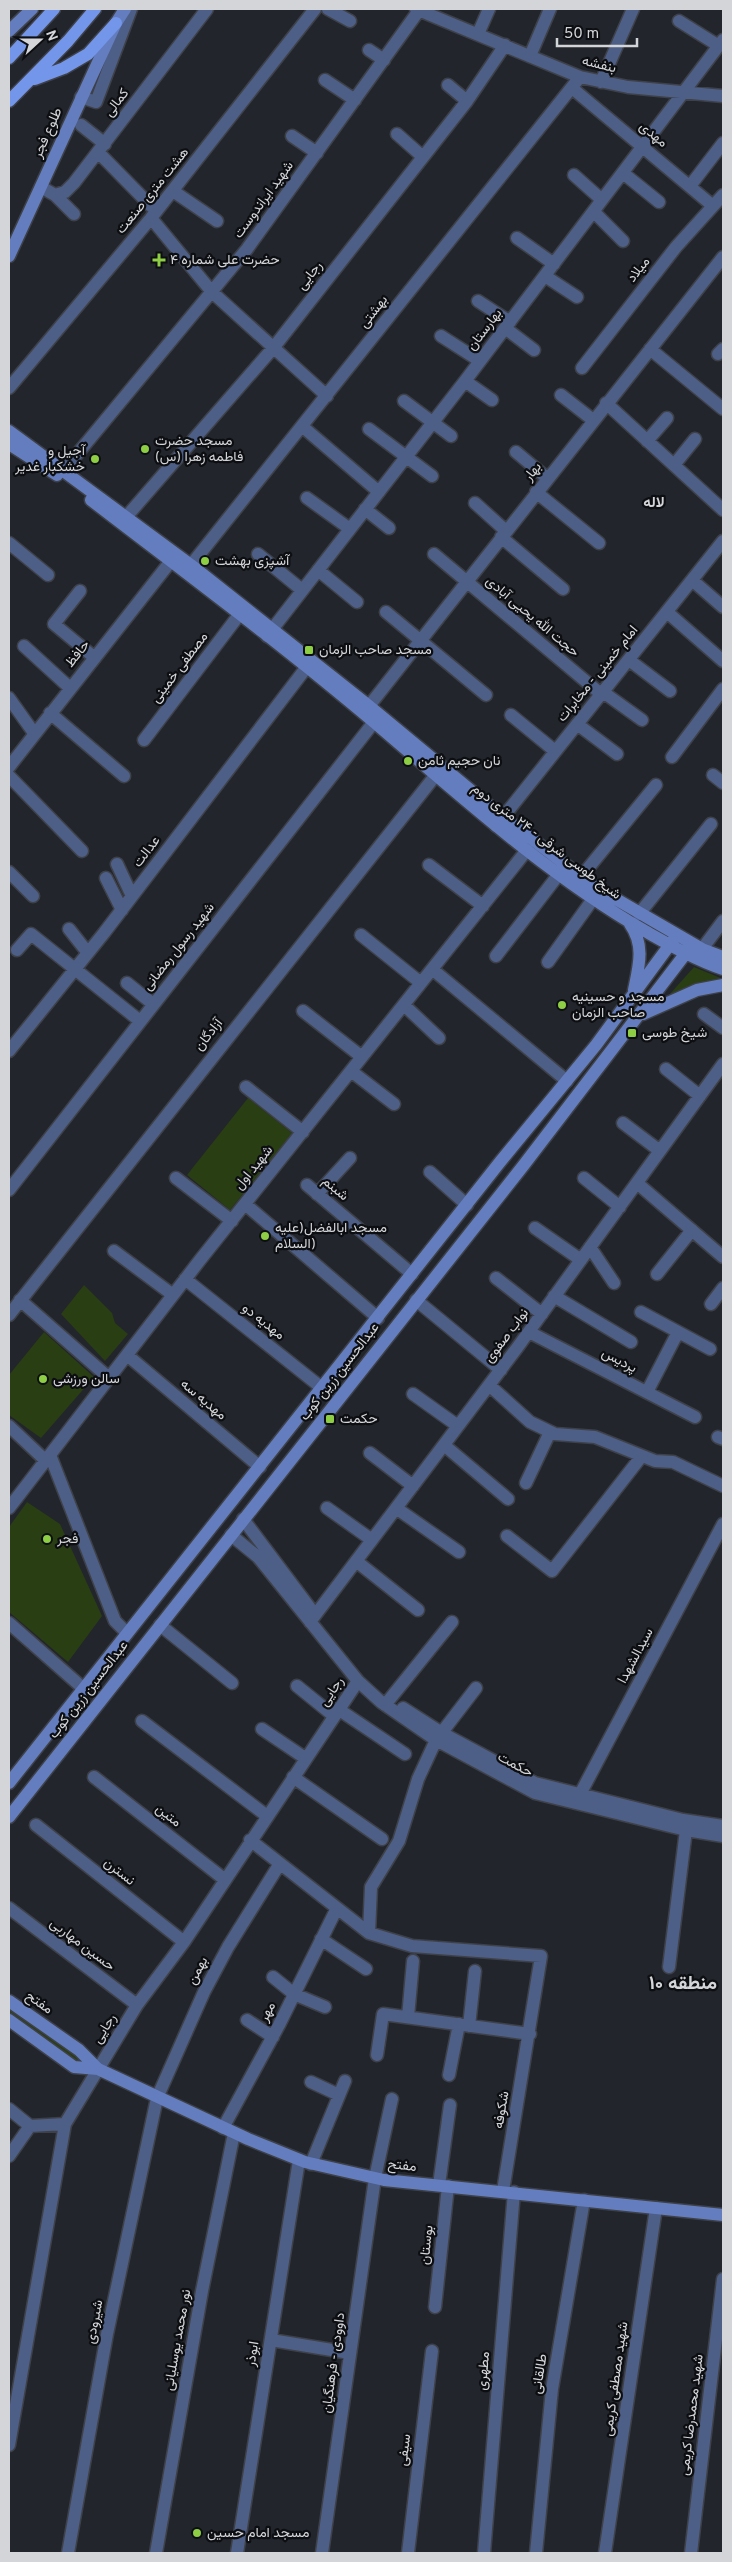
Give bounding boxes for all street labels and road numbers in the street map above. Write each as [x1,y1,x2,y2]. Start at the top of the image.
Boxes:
street label: بنفشه [580,53,618,77]
street label: کمالی [101,85,133,121]
street label: طلوع فجر [29,105,67,162]
street label: مهدی [635,118,671,152]
street label: هشت متری صنعت [113,144,193,238]
street label: شهید ایراندوست [230,158,298,242]
street label: میلاد [624,254,654,286]
street label: رجایی [293,258,327,294]
street label: بهشتی [356,292,392,332]
street label: بهارستان [464,306,506,354]
street label: بهار [520,459,546,486]
street label: حجت الله یحیی آبادی [482,572,583,661]
street label: امام خمینی - مخابرات [554,622,642,726]
street label: مصطفی خمینی [148,629,212,707]
street label: حافظ [62,637,94,671]
street label: شیخ طوسی شرقی - ۲۴ متری دوم [467,780,624,905]
street label: عدالت [130,833,164,871]
street label: شهید رسول رمضانی [139,900,219,994]
street label: آزادگان [191,1014,228,1055]
street label: شهید اول [231,1142,277,1194]
street label: شبنم [318,1173,352,1205]
street label: مهدیه دو [238,1300,288,1344]
street label: نواب صفوی [481,1305,533,1367]
street label: عبدالحسین زرین کوب [297,1320,383,1424]
street label: پردیس [598,1345,640,1377]
street label: مهدیه سه [176,1376,230,1424]
street label: سیدالشهدا [614,1625,658,1687]
street label: عبدالحسین زرین کوب [46,1638,132,1742]
street label: رجایی [316,1674,348,1710]
street label: حکمت [494,1749,536,1781]
street label: متین [152,1801,184,1831]
street label: نسترن [100,1854,138,1890]
street label: حسین مهاربی [46,1915,118,1975]
street label: بهمن [184,1954,212,1988]
street label: مفتح [22,1988,56,2019]
street label: مهر [255,1999,280,2026]
street label: رجایی [89,2011,121,2047]
street label: شکوفه [490,2090,514,2130]
street label: مفتح [387,2156,417,2177]
street label: بوستان [416,2224,438,2266]
street label: نور محمد یوسلیانی [161,2288,195,2392]
street label: شیرودی [82,2298,108,2346]
street label: داوودی - فرهنگیان [319,2311,350,2415]
street label: شهید مصطفی کریمی [600,2321,632,2437]
street label: ابوذر [242,2340,263,2369]
street label: مطهری [474,2351,494,2391]
street label: طالقانی [528,2353,552,2395]
street label: شهید محمدرضا کریمی [676,2353,708,2477]
street label: سیفی [395,2433,415,2467]

